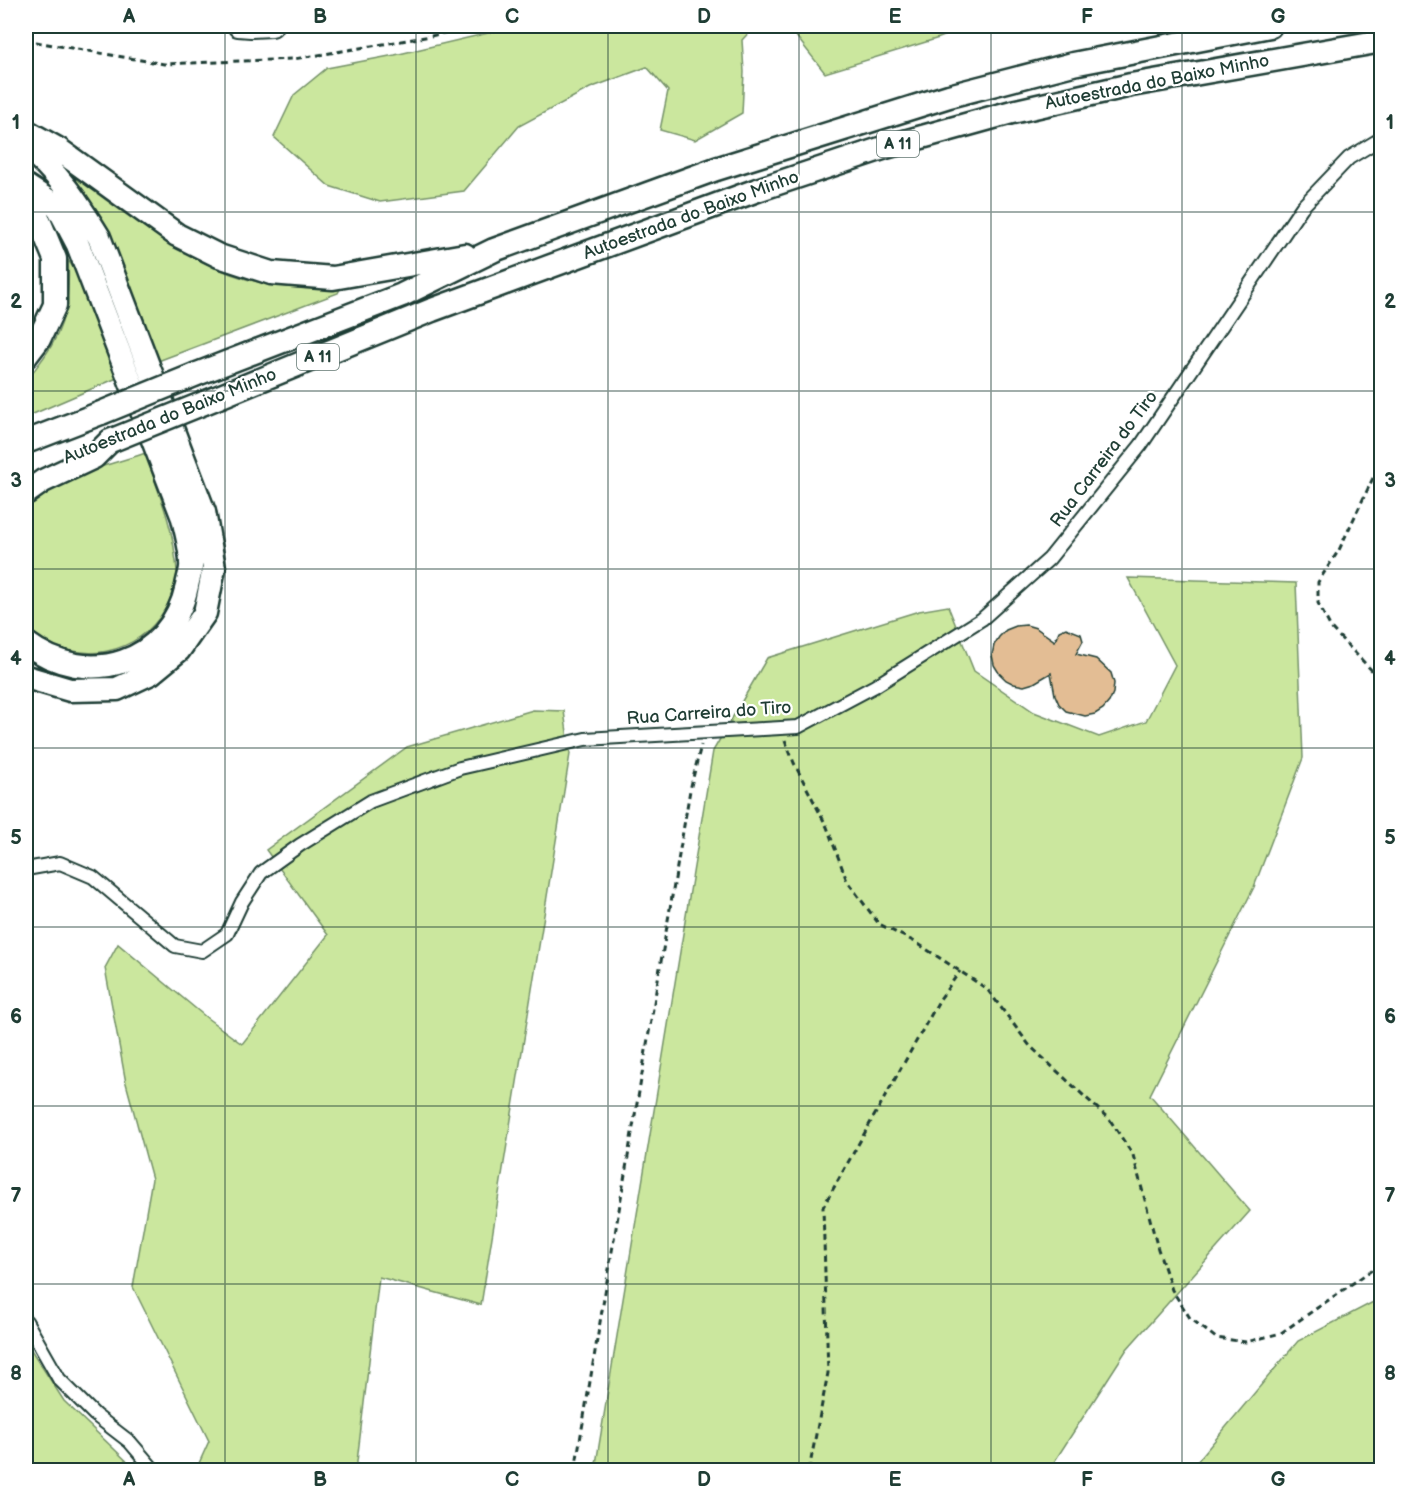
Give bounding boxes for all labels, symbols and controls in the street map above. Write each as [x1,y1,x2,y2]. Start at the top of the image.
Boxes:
text: A [122,5,136,29]
text: B [313,5,327,29]
text: C [505,5,519,29]
text: D [697,5,711,29]
text: E [889,5,902,29]
text: F [1081,5,1093,29]
text: G [1271,5,1286,29]
street label: Autoestrada do Baixo Minho [1043,50,1271,114]
text: 1 [12,111,20,135]
text: 1 [1386,111,1394,135]
road number: A 11 [877,131,919,157]
street label: Autoestrada do Baixo Minho [580,166,802,264]
text: 2 [10,290,22,314]
text: 2 [1384,290,1396,314]
road number: A 11 [297,344,339,370]
street label: Autoestrada do Baixo Minho [60,364,280,468]
street label: Rua Carreira do Tiro [1046,387,1162,531]
text: 3 [10,469,22,493]
text: 3 [1384,469,1396,493]
text: 4 [10,647,22,671]
text: 4 [1384,647,1396,671]
street label: Rua Carreira do Tiro [626,697,792,729]
text: 5 [10,826,22,850]
text: 5 [1384,826,1396,850]
text: 6 [10,1005,22,1029]
text: 6 [1384,1005,1396,1029]
text: 7 [10,1184,22,1208]
text: 7 [1384,1184,1396,1208]
text: 8 [10,1362,22,1386]
text: 8 [1384,1362,1396,1386]
text: A [122,1468,136,1492]
text: B [313,1468,327,1492]
text: C [505,1468,519,1492]
text: D [697,1468,711,1492]
text: E [889,1468,902,1492]
text: F [1081,1468,1093,1492]
text: G [1271,1468,1286,1492]

